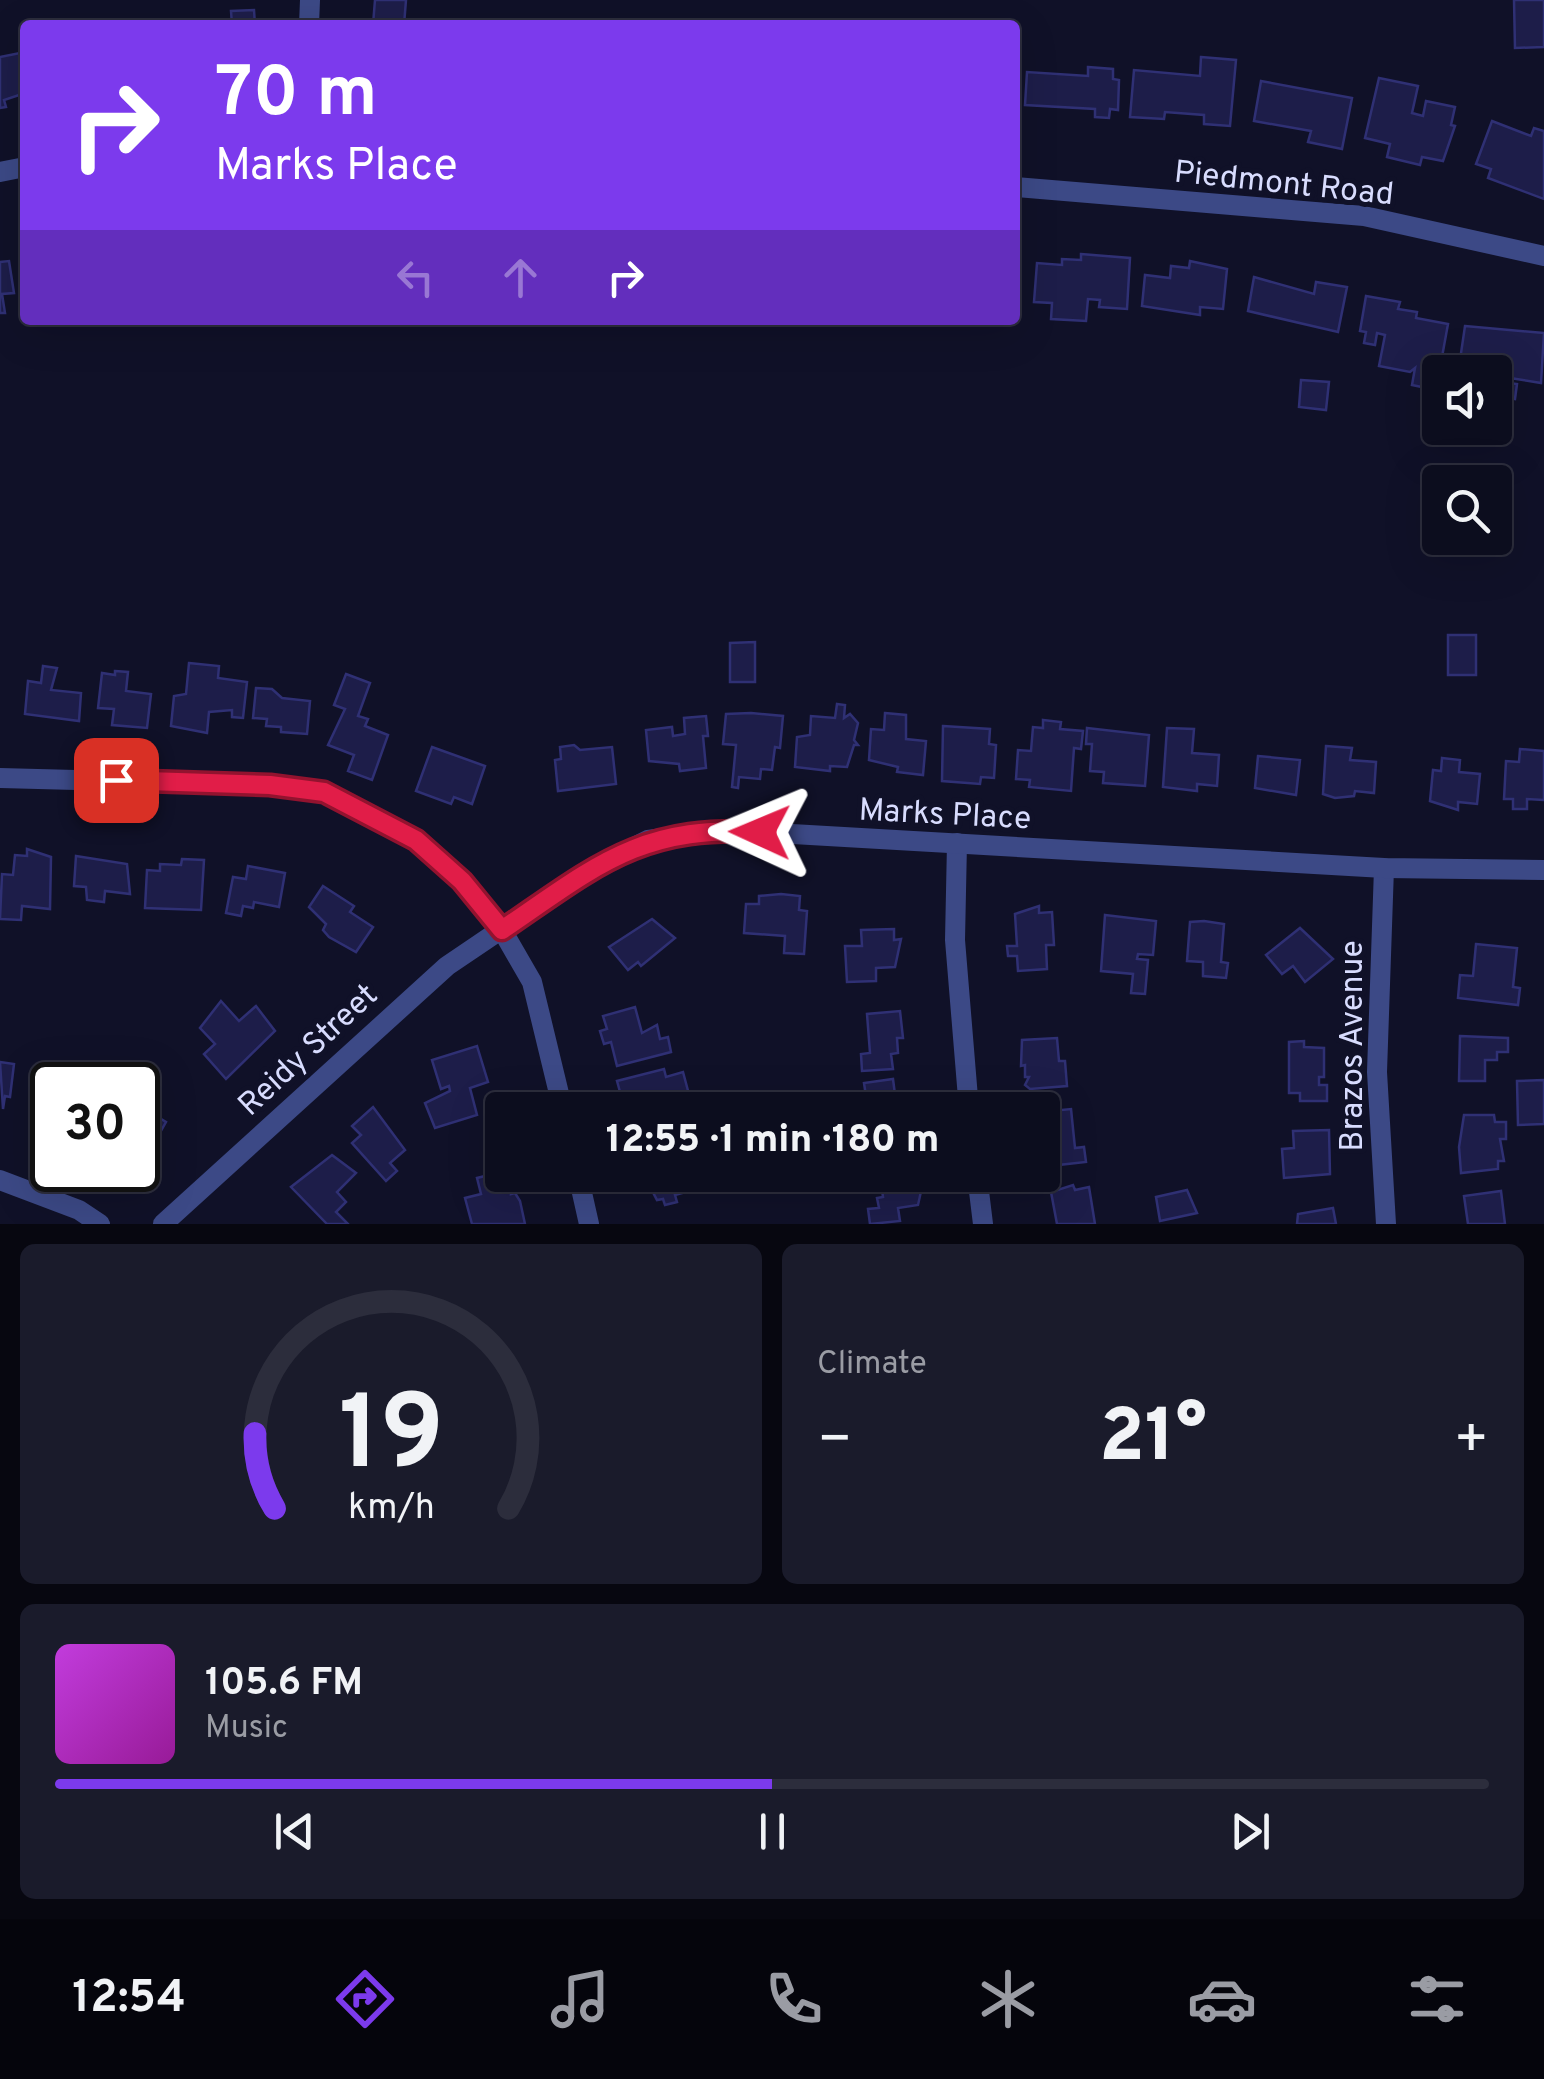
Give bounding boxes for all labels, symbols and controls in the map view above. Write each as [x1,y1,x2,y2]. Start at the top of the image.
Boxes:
text: 70 m [215,52,378,141]
icon: right [50,60,180,190]
text: Marks Place [215,139,458,196]
street label: Piedmont Road [1172,154,1395,216]
icon: left [388,250,443,305]
icon: ahead [493,250,548,305]
icon: right [598,250,653,305]
map controls [1422,355,1512,555]
button: sound [1422,355,1512,445]
button: search [1422,465,1512,555]
pin [74,738,159,823]
icon: arrive [89,753,144,808]
position arrow [708,780,812,884]
street label: Marks Place [858,792,1032,840]
street label: Brazos Avenue [1334,940,1374,1152]
street label: Reidy Street [231,976,387,1126]
speed limit sign: 30 [30,1062,160,1192]
text: 12:55 · 1 min · 180 m [606,1117,939,1166]
text: Climate [817,1345,927,1385]
text: 19 [338,1374,444,1506]
text: 21° [1099,1393,1207,1488]
text: − [817,1407,852,1477]
text: + [1454,1407,1489,1477]
text: km/h [348,1486,434,1532]
text: 105.6 FM [205,1660,363,1709]
text: Music [205,1709,288,1749]
icon: previous [267,1804,322,1859]
icon: pause [745,1804,800,1859]
icon: next [1223,1804,1278,1859]
icon: directions [330,1964,400,2034]
icon: music [545,1964,615,2034]
icon: phone [759,1964,829,2034]
icon: climate [973,1964,1043,2034]
icon: car [1187,1964,1257,2034]
icon: filters [1402,1964,1472,2034]
text: 12:54 [72,1971,186,2028]

